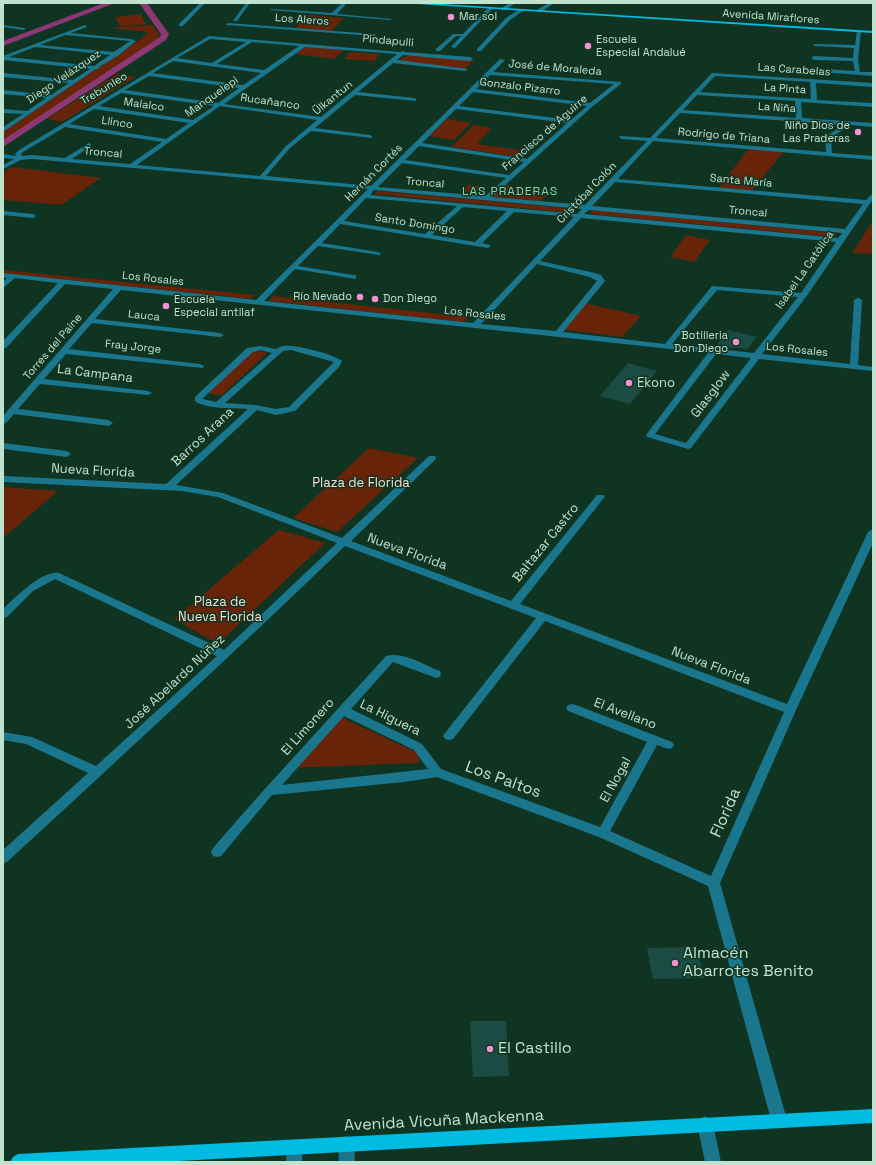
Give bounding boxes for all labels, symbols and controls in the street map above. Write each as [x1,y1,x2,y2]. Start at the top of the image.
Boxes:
street label: Avenida Miraflores [722,7,820,27]
place label: Mar sol [459,10,497,24]
street label: Los Aleros [275,12,329,28]
marker: Mar sol [446,12,456,22]
street label: Pindapulli [362,32,414,50]
place label: Escuela Especial Andalué [596,33,686,59]
marker: Escuela Especial Andalué [583,41,593,51]
street label: Diego Velázquez [24,47,104,107]
street label: José de Moraleda [508,57,602,79]
street label: Las Carabelas [757,61,831,79]
street label: Trebunleo [78,70,130,108]
street label: Manquelepi [183,74,241,120]
street label: Gonzalo Pizarro [479,75,561,99]
street label: Ülkantun [310,78,356,118]
street label: La Pinta [763,81,807,97]
street label: Rucañanco [239,91,301,113]
street label: Francisco de Aguirre [500,92,590,174]
street label: Malalco [123,96,165,114]
street label: La Niña [757,100,797,116]
street label: Llinco [100,114,134,132]
place label: Niño Dios de Las Praderas [783,119,850,145]
street label: Rodrigo de Triana [677,125,771,147]
marker: Niño Dios de Las Praderas [853,127,863,137]
street label: Hernán Cortés [343,142,405,204]
street label: Troncal [83,145,123,161]
street label: Cristóbal Colón [554,160,620,226]
street label: Santa María [709,172,773,190]
street label: Troncal [405,175,445,191]
district label: LAS PRADERAS [462,185,558,199]
street label: Troncal [728,204,768,220]
street label: Santo Domingo [374,211,456,237]
street label: Isabel La Católica [773,229,837,311]
street label: Los Rosales [121,269,185,289]
place label: Río Nevado [293,290,352,304]
marker: Río Nevado [355,292,365,302]
place label: Don Diego [383,292,437,306]
place label: Escuela Especial antilaf [174,293,255,319]
marker: Don Diego [370,294,380,304]
marker: Escuela Especial antilaf [161,301,171,311]
street label: Los Rosales [443,304,507,324]
street label: Lauca [127,308,161,324]
street label: Torres del Paine [21,311,85,383]
place label: Botilleria Don Diego [674,329,728,355]
street label: Fray Jorge [104,337,162,357]
marker: Botilleria Don Diego [731,337,741,347]
street label: Los Rosales [765,340,829,360]
street label: La Campana [56,362,134,386]
street label: Glasglow [688,367,734,421]
place label: Ekono [637,375,675,391]
marker: Ekono [624,378,634,388]
street label: Barros Arana [169,404,237,470]
street label: Nueva Florida [51,461,135,481]
park label: Plaza de Florida [312,475,410,491]
street label: Baltazar Castro [510,501,582,585]
street label: Nueva Florida [365,530,449,574]
park label: Plaza de Nueva Florida [178,594,262,625]
street label: José Abelardo Núñez [122,631,228,733]
street label: Nueva Florida [669,644,753,688]
street label: El Limonero [278,695,338,759]
street label: El Avellano [591,695,659,733]
street label: La Higuera [357,697,423,739]
street label: El Nogal [597,755,635,805]
street label: Los Paltos [463,757,543,803]
street label: Florida [707,785,745,841]
place label: Almacén Abarrotes Benito [683,944,814,982]
marker: Almacén Abarrotes Benito [670,958,680,968]
place label: El Castillo [498,1039,572,1059]
marker: El Castillo [485,1044,495,1054]
street label: Avenida Vicuña Mackenna [344,1106,544,1136]

